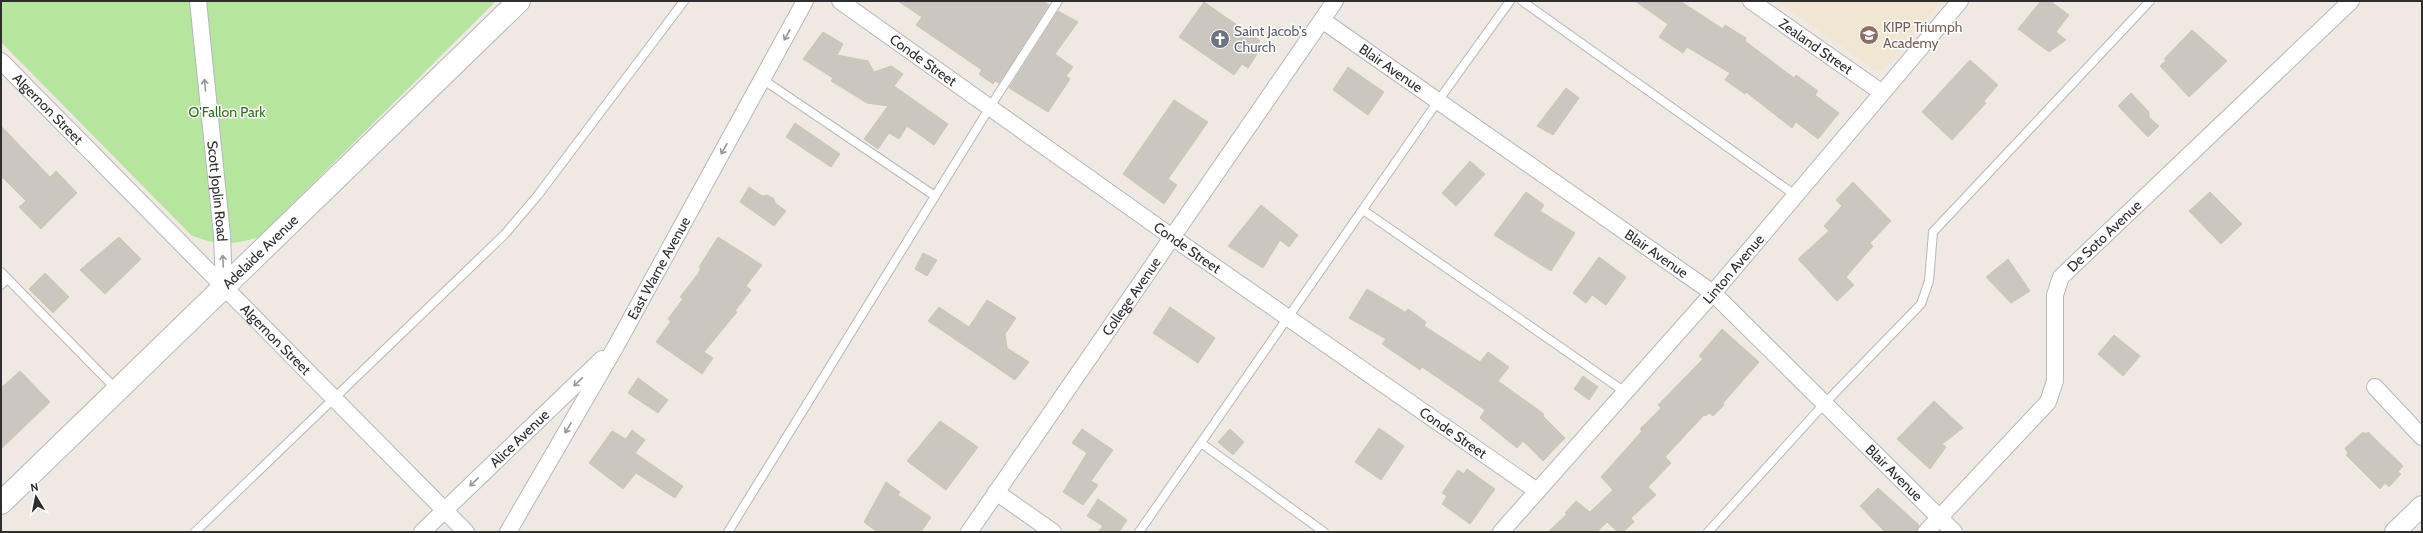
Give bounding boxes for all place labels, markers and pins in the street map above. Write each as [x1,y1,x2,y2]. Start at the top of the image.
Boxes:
place label: KIPP Triumph Academy [1883,18,1962,52]
place label: Saint Jacob's Church [1234,22,1307,56]
school or university icon: KIPP Triumph Academy [1858,24,1880,46]
church icon: Saint Jacob's Church [1209,28,1231,50]

